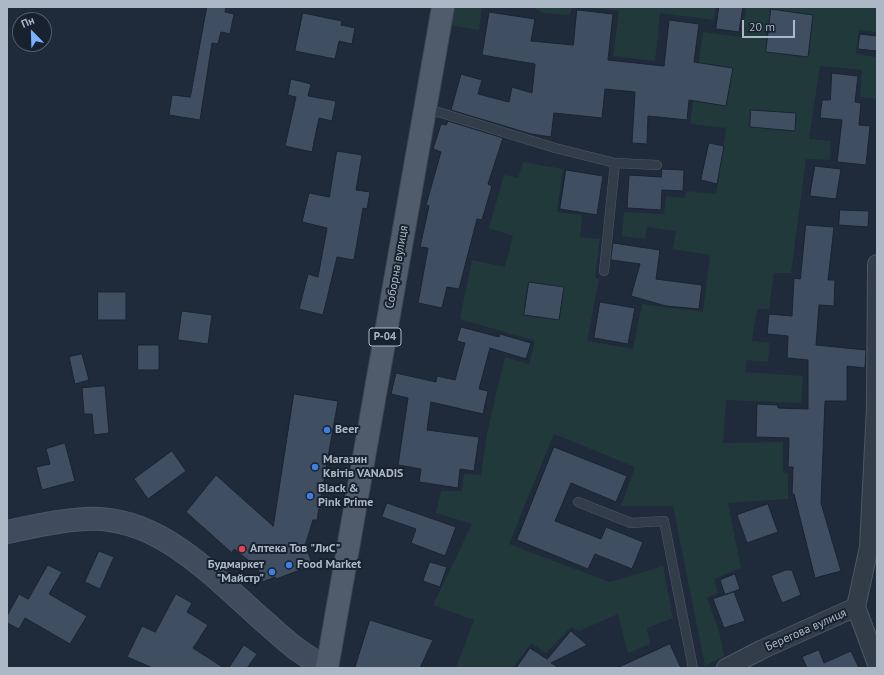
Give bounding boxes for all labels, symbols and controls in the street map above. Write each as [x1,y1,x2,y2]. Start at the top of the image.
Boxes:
north arrow [12,12,52,52]
scale bar [744,12,797,38]
text: Пн [19,13,36,31]
text: 20 m [749,19,775,34]
street label: Соборна вулиця [383,224,411,310]
road number: Р-04 [369,328,401,346]
place label: Beer [335,423,358,437]
marker: Beer [322,425,332,435]
place label: Магазин Квітів VANADIS [323,453,403,481]
marker: Магазин Квітів VANADIS [310,462,320,472]
place label: Black & Pink Prime [318,482,373,510]
marker: Black & Pink Prime [305,491,315,501]
place label: Аптека Тов "ЛиС" [250,542,340,556]
marker: Аптека Тов "ЛиС" [237,544,247,554]
place label: Будмаркет "Майстр" [208,558,264,586]
place label: Food Market [297,558,361,572]
marker: Food Market [284,560,294,570]
marker: Будмаркет "Майстр" [267,567,277,577]
street label: Берегова вулиця [763,606,849,654]

